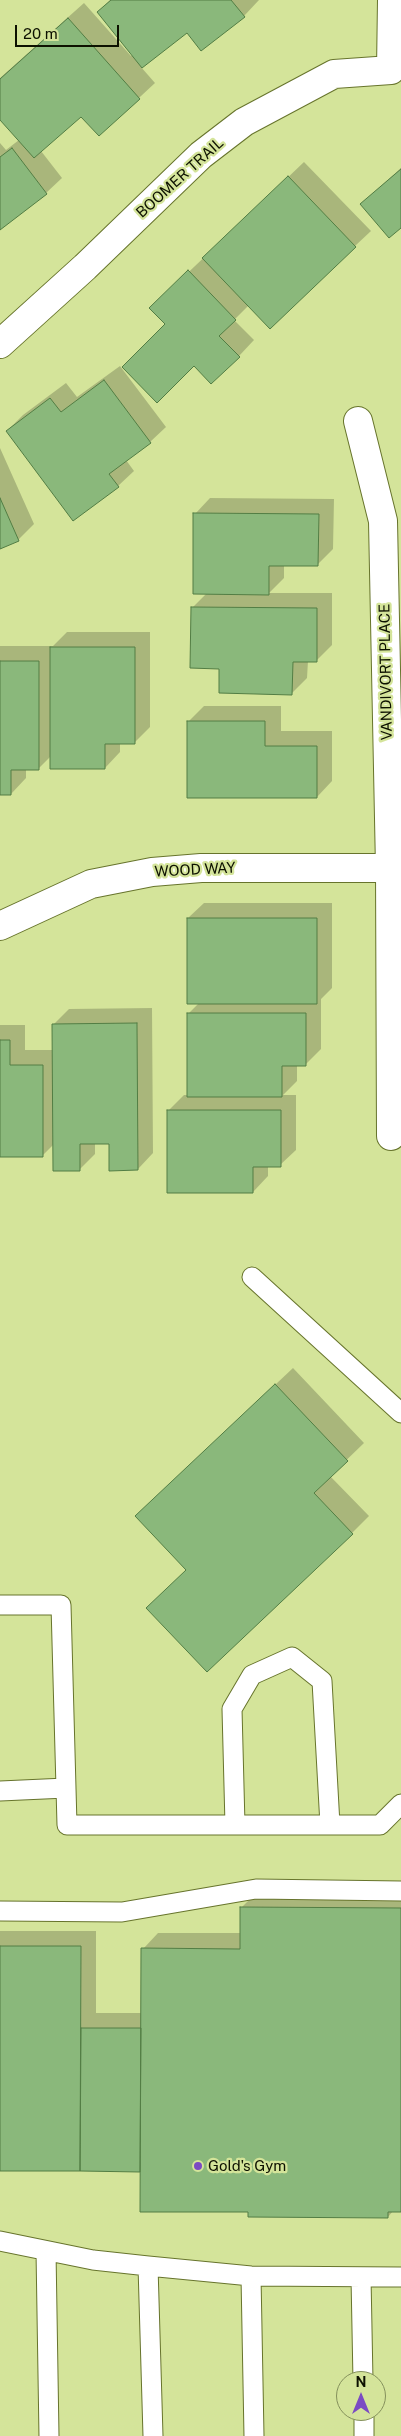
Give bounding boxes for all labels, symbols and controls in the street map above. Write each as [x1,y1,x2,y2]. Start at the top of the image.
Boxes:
scale bar [18,15,121,47]
text: 20 m [23,25,58,42]
street label: BOOMER TRAIL [133,134,227,222]
street label: VANDIVORT PLACE [376,604,396,740]
street label: WOOD WAY [154,859,236,881]
place label: Gold's Gym [208,2157,286,2175]
marker: Gold's Gym [192,2160,204,2172]
north arrow [336,2371,386,2421]
text: N [356,2374,366,2390]

